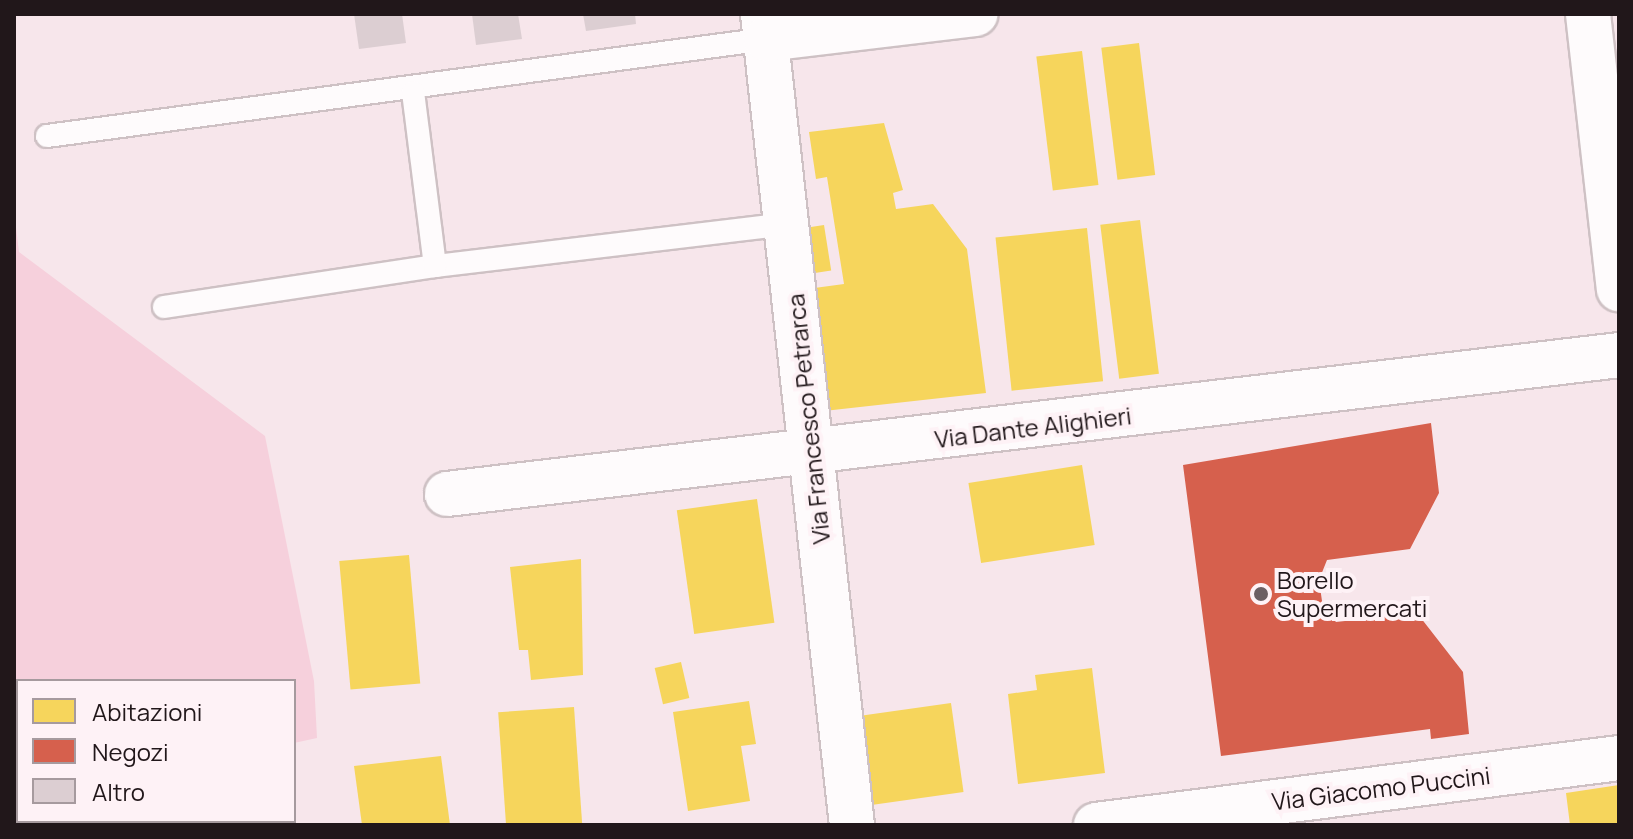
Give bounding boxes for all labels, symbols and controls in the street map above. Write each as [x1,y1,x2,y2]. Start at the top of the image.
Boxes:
street label: Via Francesco Petrarca [781,292,835,546]
street label: Via Dante Alighieri [933,401,1133,453]
place label: Borello Supermercati [1277,566,1427,622]
marker: Borello Supermercati [1252,585,1270,603]
legend [16,679,296,823]
text: Abitazioni [92,695,202,728]
text: Negozi [92,735,169,768]
street label: Via Giacomo Puccini [1270,760,1492,816]
text: Altro [92,775,145,808]

